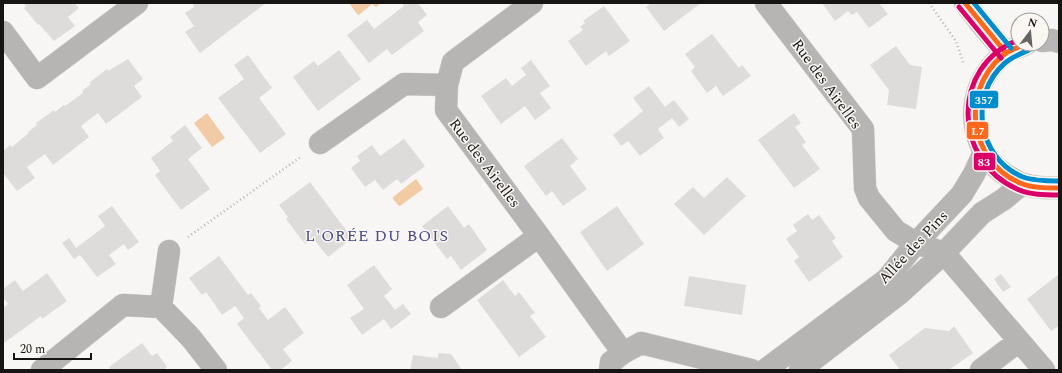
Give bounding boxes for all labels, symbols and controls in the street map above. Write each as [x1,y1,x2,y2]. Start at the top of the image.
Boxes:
north arrow [1010,12,1050,52]
text: N [1026,13,1039,32]
street label: Rue des Airelles [786,34,867,134]
line badge: 357 [969,90,999,109]
text: 357 [975,92,993,109]
street label: Rue des Airelles [443,114,526,213]
line badge: L7 [966,121,989,140]
text: L7 [971,123,985,140]
line badge: 83 [973,152,996,171]
text: 83 [978,154,990,171]
street label: Allée des Pins [873,205,954,289]
district label: L'ORÉE DU BOIS [305,224,449,248]
scale bar [14,335,91,361]
text: 20 m [20,340,45,359]

